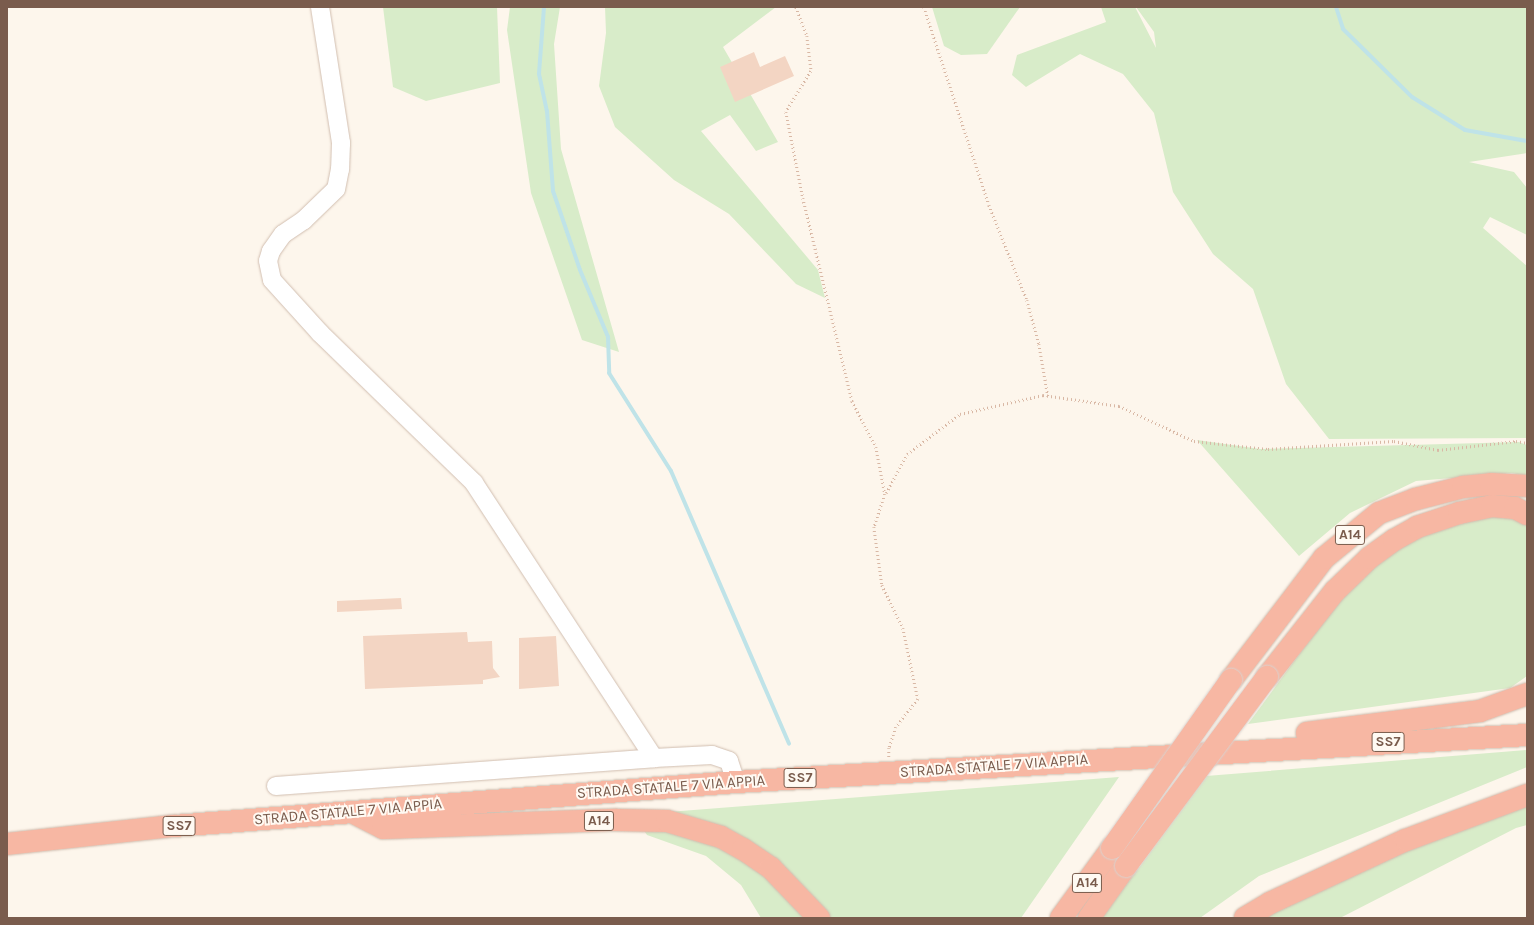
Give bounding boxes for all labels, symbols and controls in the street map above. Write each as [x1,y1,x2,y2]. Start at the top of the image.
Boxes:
road number: A14 [1334,523,1366,547]
road number: SS7 [1371,730,1405,754]
street label: STRADA STATALE 7 VIA APPIA [899,750,1089,782]
road number: SS7 [783,766,817,790]
street label: STRADA STATALE 7 VIA APPIA [576,771,766,803]
street label: STRADA STATALE 7 VIA APPIA [253,795,443,829]
road number: A14 [583,809,615,833]
road number: SS7 [162,814,196,838]
road number: A14 [1071,871,1103,895]

